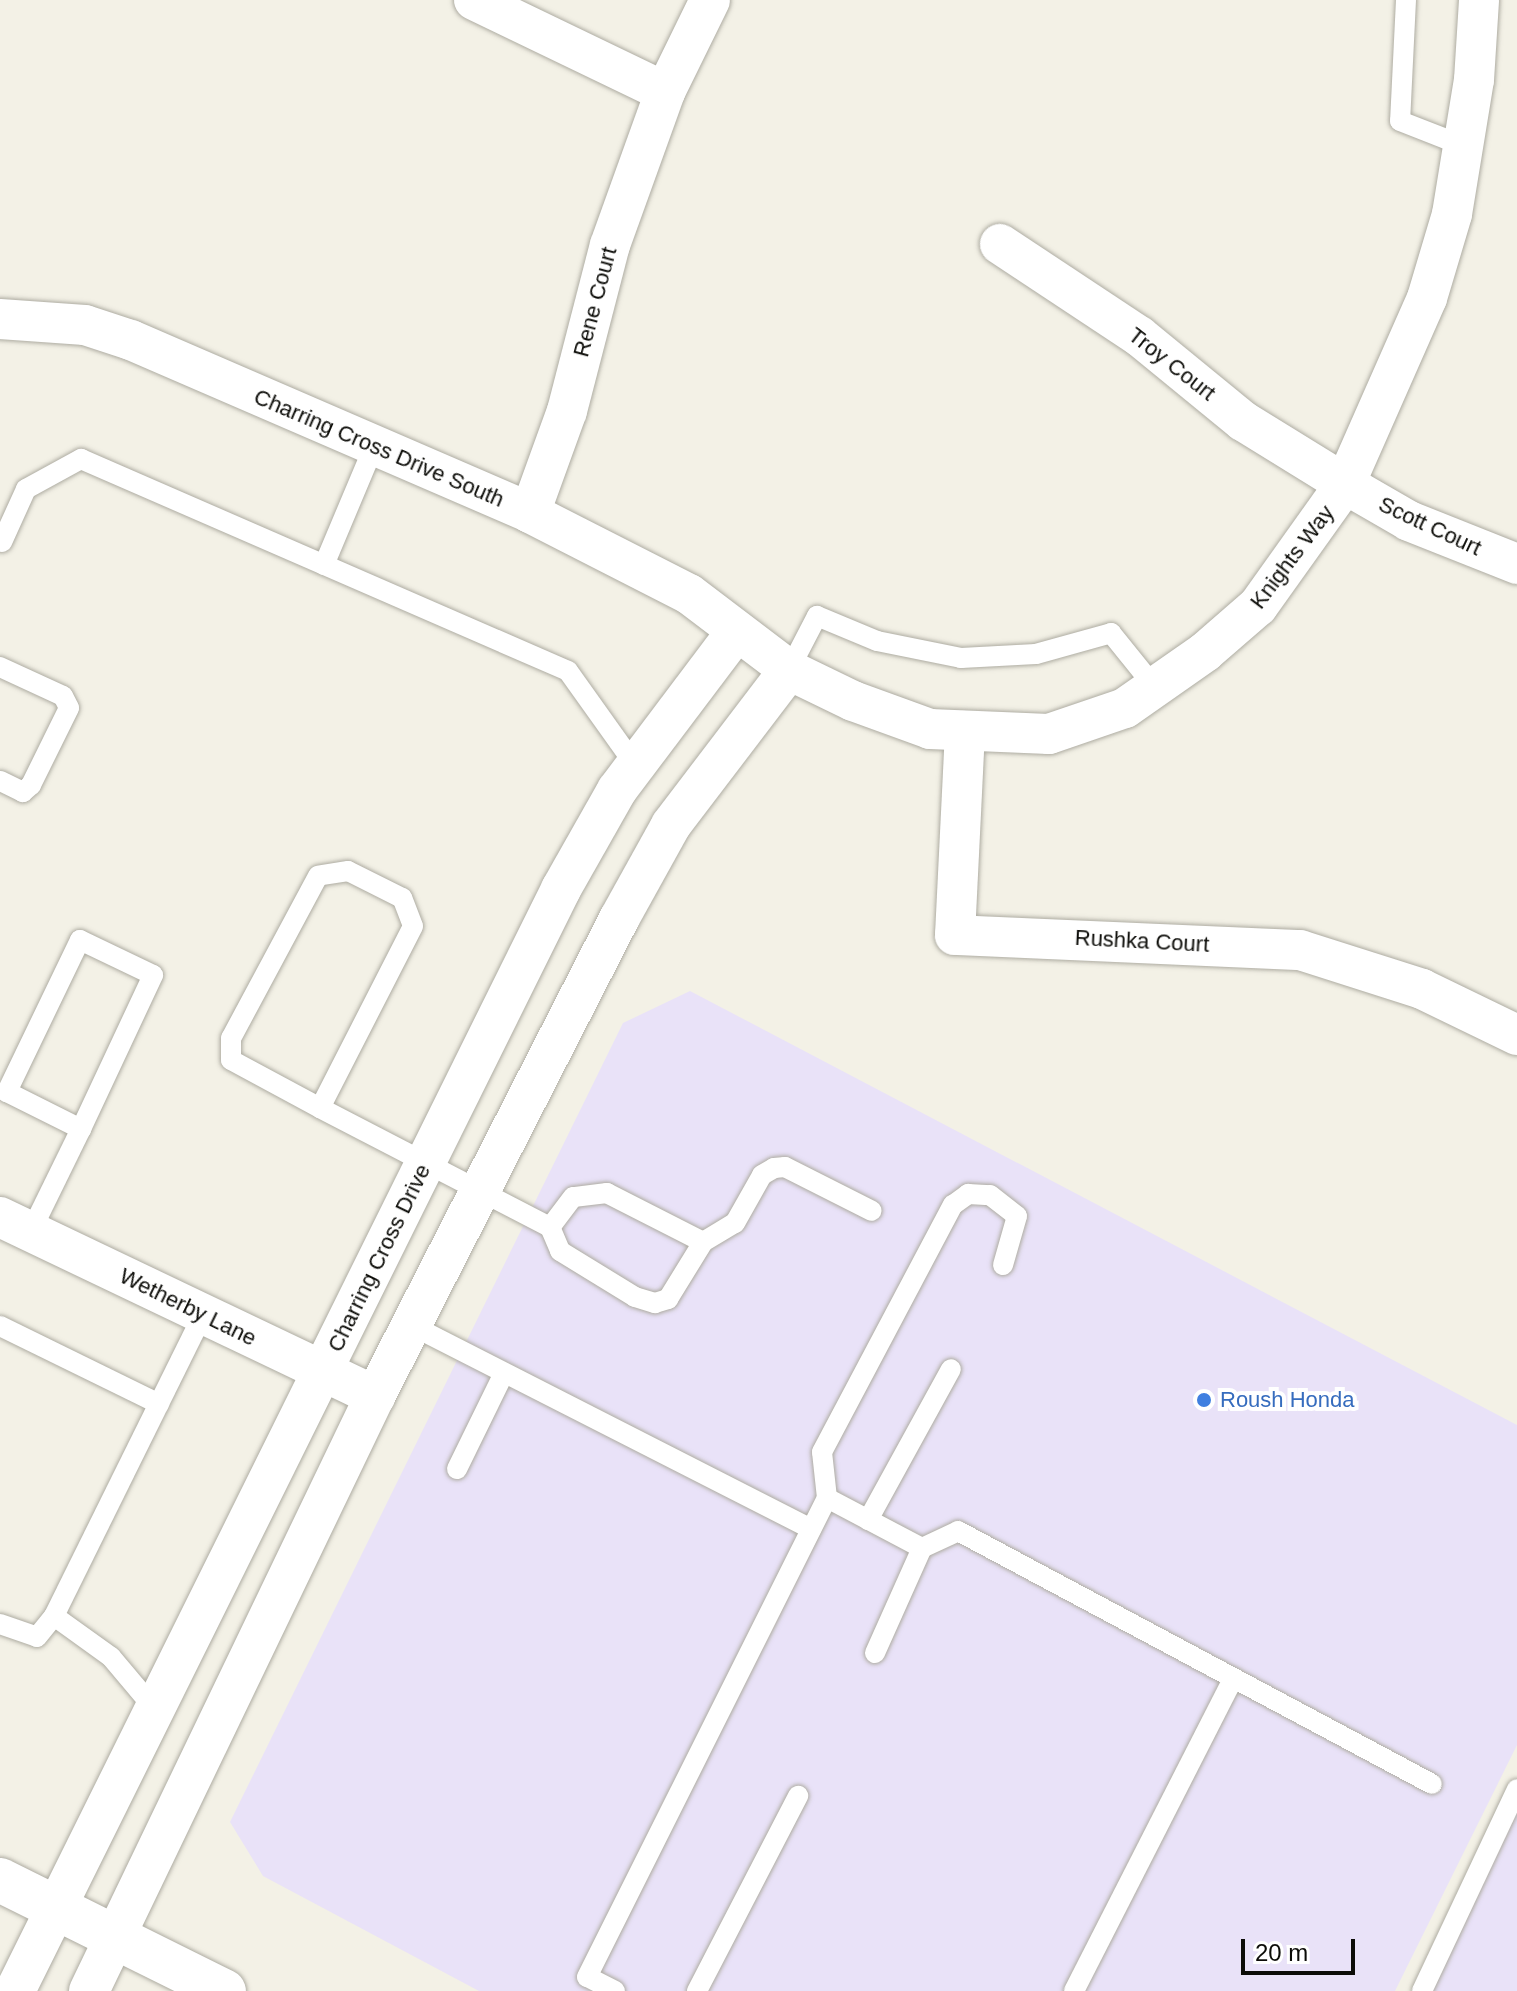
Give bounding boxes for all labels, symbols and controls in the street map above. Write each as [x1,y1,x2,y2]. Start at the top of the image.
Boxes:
street label: Rene Court [568,244,622,360]
street label: Troy Court [1123,322,1221,406]
street label: Charring Cross Drive South [250,383,508,513]
street label: Scott Court [1375,491,1485,561]
street label: Knights Way [1245,500,1339,614]
street label: Rushka Court [1074,924,1210,958]
street label: Charring Cross Drive [322,1160,436,1356]
street label: Wetherby Lane [115,1263,261,1351]
place label: Roush Honda [1220,1387,1355,1413]
marker: Roush Honda [1195,1391,1213,1409]
scale bar [1245,1923,1359,1973]
text: 20 m [1255,1939,1308,1966]

